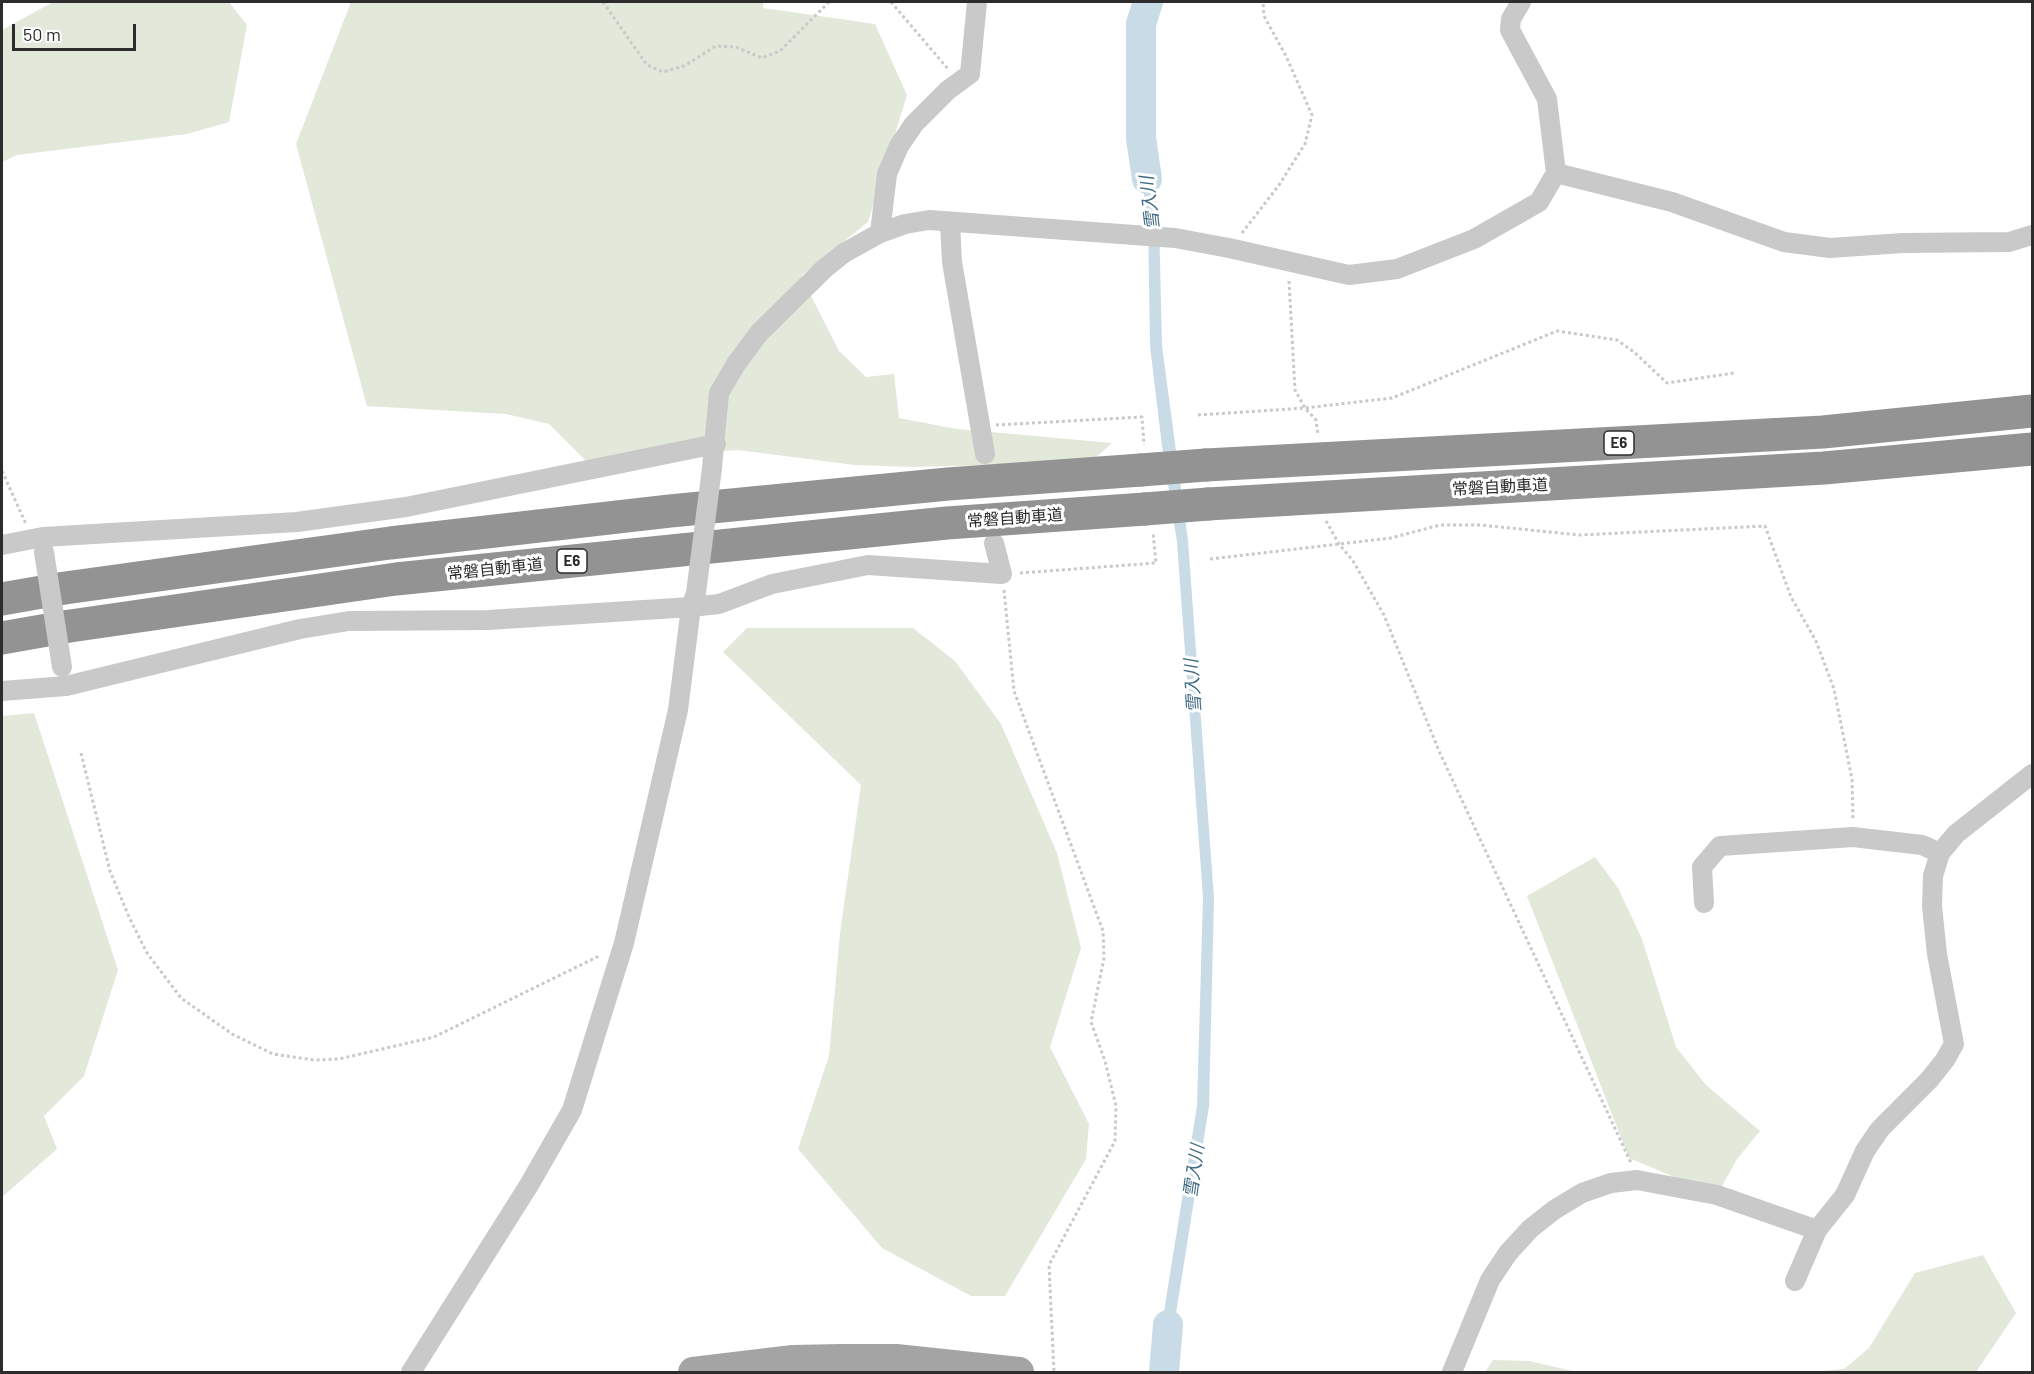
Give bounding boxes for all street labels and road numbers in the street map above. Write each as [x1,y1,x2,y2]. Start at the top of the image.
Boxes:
road number: E6 [1604,431,1634,455]
street label: 常磐自動車道 [1452,475,1548,499]
street label: 常磐自動車道 [966,505,1064,531]
road number: E6 [557,549,587,573]
street label: 常磐自動車道 [446,554,544,584]

